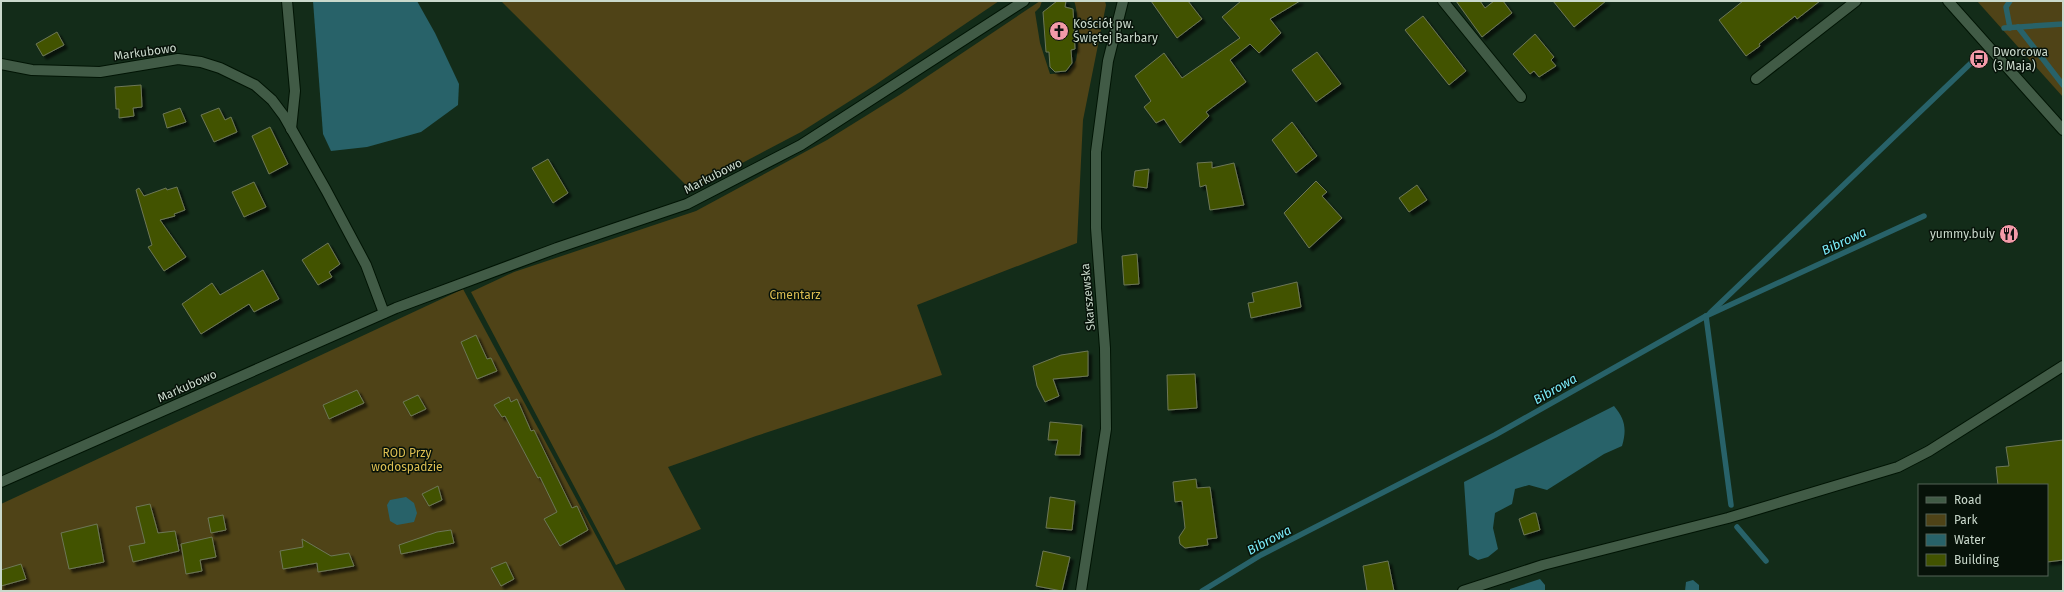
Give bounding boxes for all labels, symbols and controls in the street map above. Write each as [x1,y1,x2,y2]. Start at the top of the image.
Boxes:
place label: Kościół pw. Świętej Barbary [1073,17,1158,45]
church icon: Kościół pw. Świętej Barbary [1048,20,1070,42]
street label: Markubowo [113,41,177,63]
place label: Dworcowa (3 Maja) [1993,45,2048,73]
bus stop icon: Dworcowa (3 Maja) [1968,48,1990,70]
street label: Markubowo [682,155,744,197]
restaurant icon: yummy.buly [1998,223,2020,245]
water label: Bibrowa [1819,224,1869,258]
place label: yummy.buly [1930,227,1995,241]
street label: Skarszewska [1078,263,1098,331]
park label: Cmentarz [770,288,820,302]
street label: Markubowo [155,367,219,405]
water label: Bibrowa [1531,371,1579,407]
park label: ROD Przy wodospadzie [371,446,443,474]
legend [1918,484,2048,576]
text: Road [1954,493,1982,507]
text: Park [1954,513,1978,527]
water label: Bibrowa [1244,522,1294,558]
text: Water [1954,533,1986,547]
text: Building [1954,553,2000,567]

